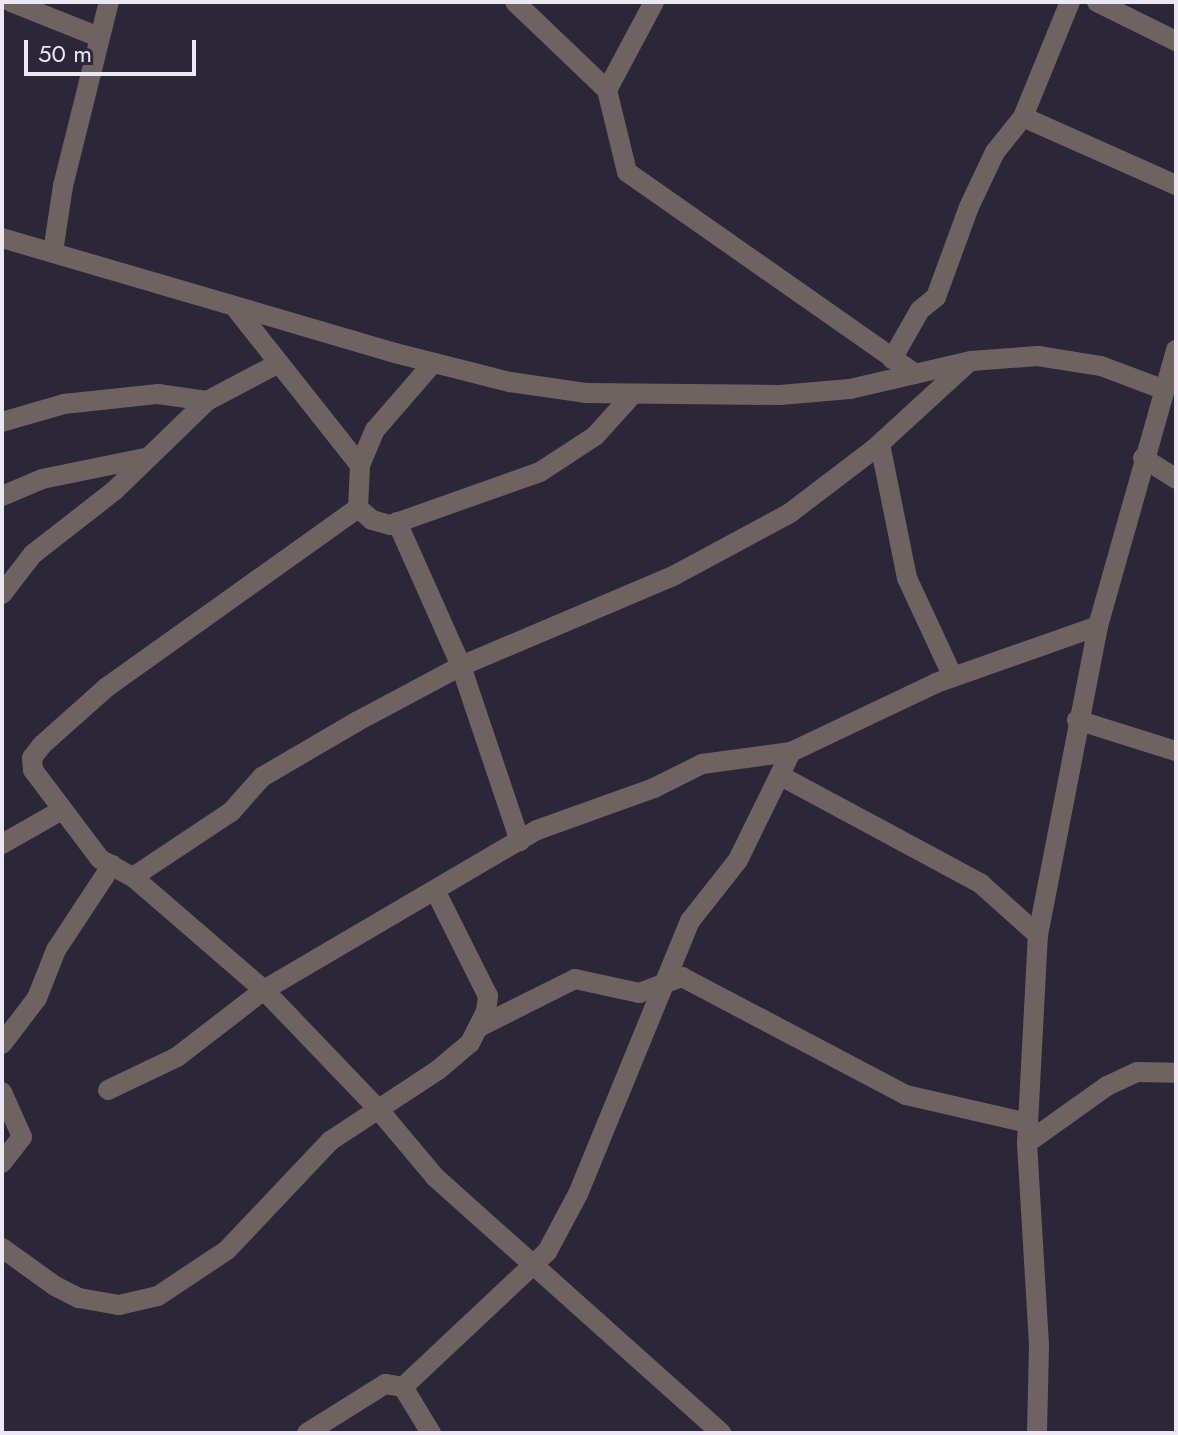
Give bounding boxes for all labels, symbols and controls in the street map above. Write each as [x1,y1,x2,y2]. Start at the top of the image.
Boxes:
scale bar [28,24,200,74]
text: 50 m [38,36,92,71]

